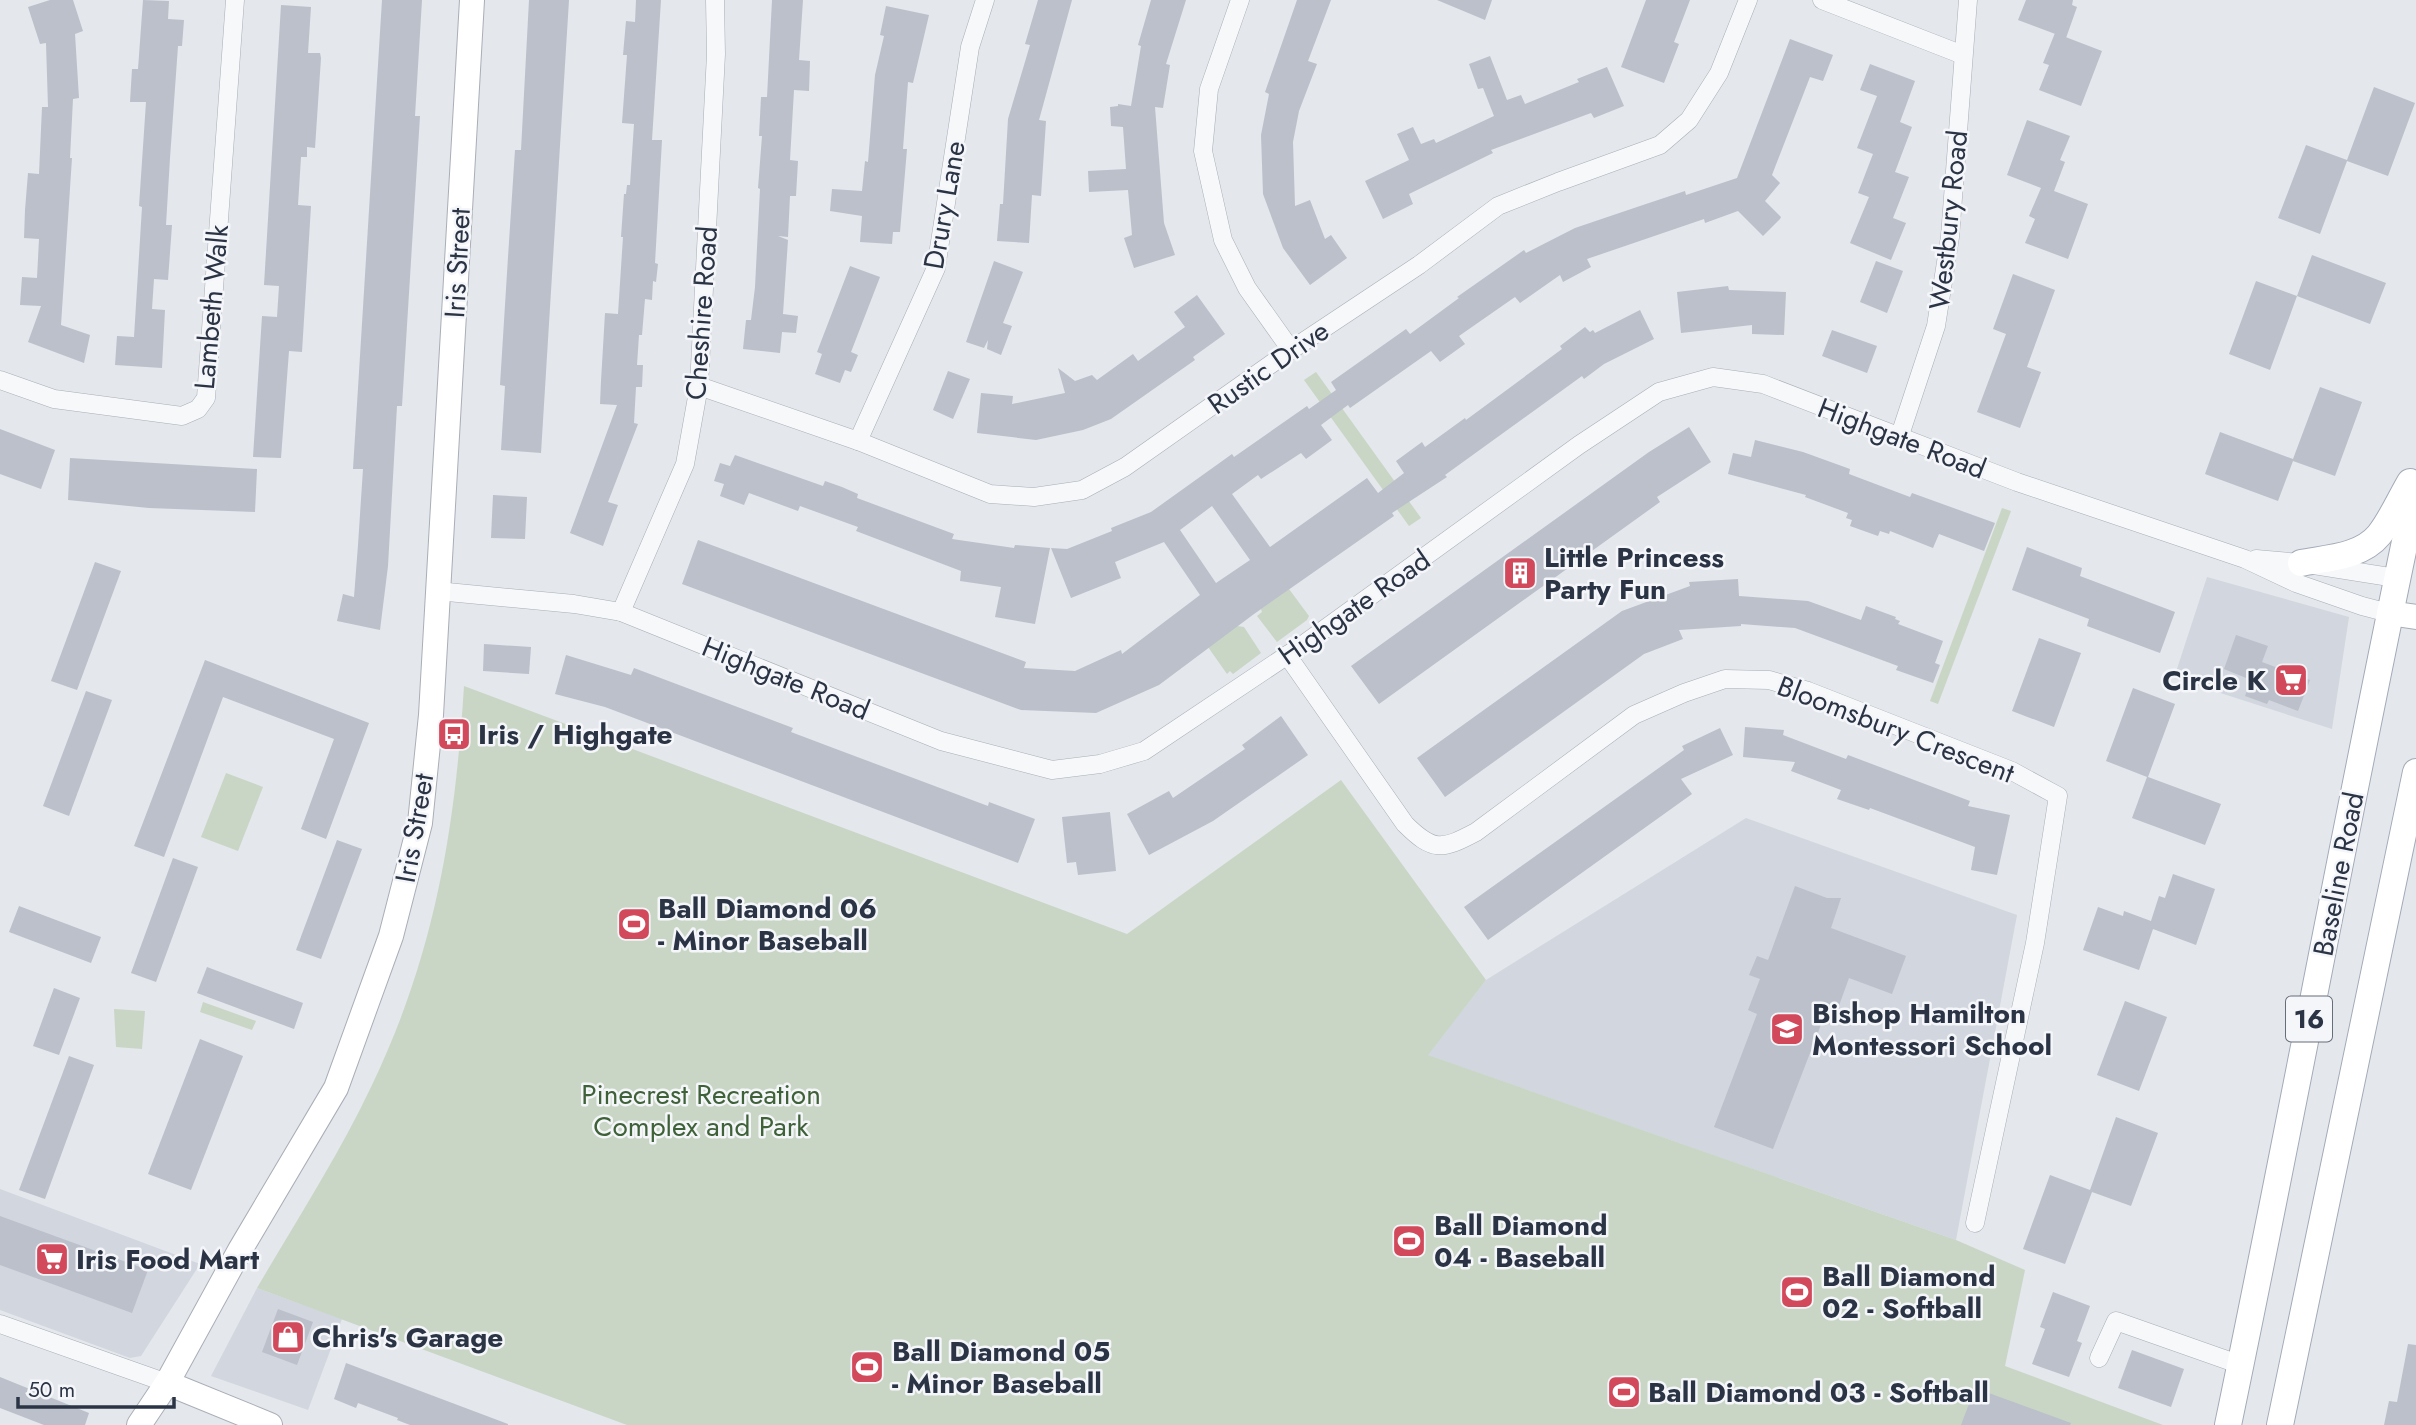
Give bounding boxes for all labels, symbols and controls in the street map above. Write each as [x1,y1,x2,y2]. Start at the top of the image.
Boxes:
street label: Westbury Road [1919,128,1978,312]
street label: Drury Lane [913,138,976,273]
street label: Iris Street [434,207,481,319]
street label: Lambeth Walk [184,222,239,391]
street label: Cheshire Road [675,225,728,401]
street label: Rustic Drive [1199,311,1337,424]
street label: Highgate Road [1812,388,1992,489]
place label: Little Princess Party Fun [1544,537,1724,610]
street label: Highgate Road [1270,540,1439,675]
building icon: Little Princess Party Fun [1501,554,1539,592]
street label: Highgate Road [696,626,876,731]
place label: Circle K [2162,660,2266,701]
supermarket icon: Circle K [2272,661,2310,699]
street label: Bloomsbury Crescent [1771,665,2021,794]
place label: Iris / Highgate [478,714,673,755]
bus stop icon: Iris / Highgate [435,715,473,753]
street label: Iris Street [385,770,444,886]
street label: Baseline Road [2302,788,2374,960]
place label: Ball Diamond 06 - Minor Baseball [658,888,877,961]
sports icon: Ball Diamond 06 - Minor Baseball [615,905,653,943]
place label: Bishop Hamilton Montessori School [1812,993,2052,1066]
road number: 16 [2286,996,2332,1042]
school or university icon: Bishop Hamilton Montessori School [1768,1010,1806,1048]
park label: Pinecrest Recreation Complex and Park [581,1074,821,1147]
place label: Ball Diamond 04 - Baseball [1434,1205,1607,1278]
sports icon: Ball Diamond 04 - Baseball [1390,1222,1428,1260]
place label: Iris Food Mart [76,1239,259,1280]
supermarket icon: Iris Food Mart [33,1240,71,1278]
place label: Ball Diamond 02 - Softball [1822,1256,1995,1329]
sports icon: Ball Diamond 02 - Softball [1778,1273,1816,1311]
place label: Chris's Garage [312,1317,503,1358]
shop icon: Chris's Garage [269,1318,307,1356]
place label: Ball Diamond 05 - Minor Baseball [892,1331,1110,1404]
sports icon: Ball Diamond 05 - Minor Baseball [848,1348,886,1386]
scale bar [18,1366,173,1410]
place label: Ball Diamond 03 - Softball [1648,1372,1989,1413]
sports icon: Ball Diamond 03 - Softball [1605,1373,1643,1411]
text: 50 m [28,1375,75,1405]

